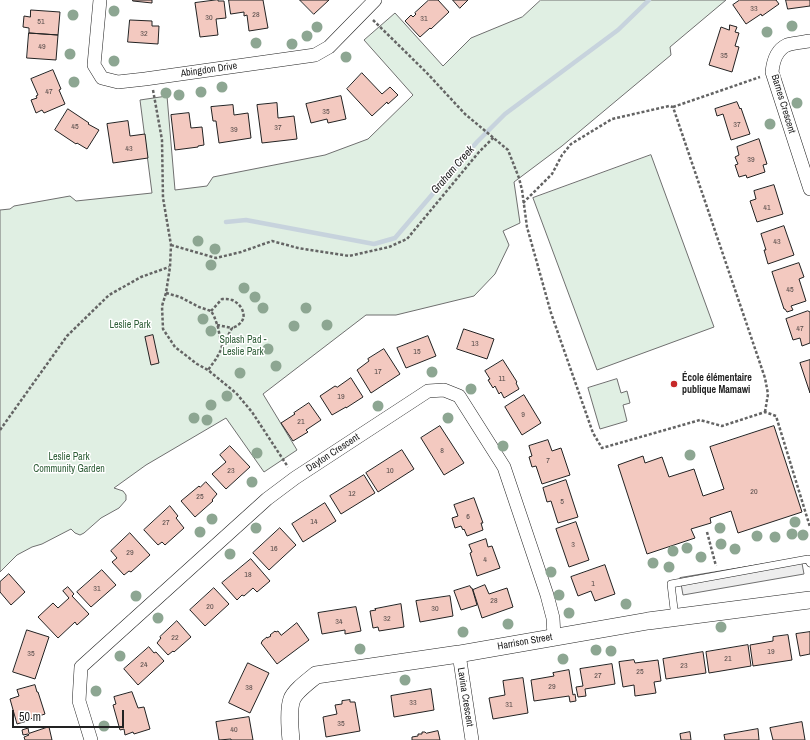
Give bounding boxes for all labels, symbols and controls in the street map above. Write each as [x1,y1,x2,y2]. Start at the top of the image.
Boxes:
house number: 33 [750,4,758,14]
house number: 28 [252,10,260,20]
house number: 30 [205,13,213,23]
house number: 31 [420,14,428,24]
house number: 51 [37,17,45,27]
house number: 32 [140,29,148,39]
house number: 49 [38,42,46,52]
house number: 35 [720,51,728,61]
street label: Abingdon Drive [180,60,238,80]
street label: Barnes Crescent [768,73,798,135]
house number: 47 [45,87,53,97]
house number: 35 [322,107,330,117]
house number: 37 [733,120,741,130]
house number: 45 [71,122,79,132]
house number: 37 [274,123,282,133]
house number: 39 [230,125,238,135]
water label: Graham Creek [429,143,477,197]
house number: 43 [125,144,133,154]
house number: 39 [747,155,755,165]
house number: 41 [763,203,771,213]
house number: 43 [773,237,781,247]
house number: 45 [786,285,794,295]
park label: Leslie Park [109,319,151,331]
house number: 47 [796,324,804,334]
park label: Splash Pad - Leslie Park [220,334,266,358]
house number: 13 [471,339,479,349]
house number: 15 [413,347,421,357]
house number: 17 [374,367,382,377]
place label: École élémentaire publique Mamawi [682,372,752,396]
house number: 11 [499,374,505,384]
marker: École élémentaire publique Mamawi [669,379,679,389]
house number: 19 [337,392,345,402]
house number: 9 [521,410,525,420]
house number: 21 [297,417,305,427]
street label: Dayton Crescent [304,431,362,475]
house number: 8 [440,446,444,456]
park label: Leslie Park Community Garden [33,451,105,474]
house number: 7 [546,456,550,466]
house number: 23 [227,466,235,476]
house number: 10 [386,466,394,476]
house number: 20 [750,487,758,497]
house number: 12 [348,489,356,499]
house number: 25 [196,492,204,502]
house number: 5 [560,497,564,507]
house number: 6 [466,512,470,522]
house number: 14 [310,517,318,527]
house number: 27 [162,518,170,528]
house number: 3 [571,540,575,550]
house number: 16 [270,544,278,554]
house number: 29 [126,548,134,558]
house number: 4 [483,555,487,565]
house number: 18 [244,570,252,580]
house number: 1 [591,579,595,589]
house number: 31 [93,584,101,594]
house number: 28 [490,596,498,606]
house number: 20 [206,602,214,612]
house number: 30 [431,604,439,614]
house number: 32 [383,614,391,624]
house number: 34 [335,617,343,627]
street label: Harrison Street [497,631,553,653]
house number: 22 [171,633,179,643]
house number: 19 [767,647,775,657]
house number: 35 [27,649,35,659]
house number: 21 [724,654,732,664]
house number: 24 [140,660,148,670]
house number: 23 [680,661,688,671]
street label: Lavina Crescent [454,667,476,727]
house number: 25 [636,667,644,677]
house number: 27 [594,671,602,681]
house number: 29 [548,682,556,692]
house number: 38 [245,683,253,693]
house number: 33 [409,698,417,708]
house number: 31 [505,700,513,710]
scale bar [14,702,126,728]
text: 50 m [19,709,41,725]
house number: 35 [337,719,345,729]
house number: 40 [230,725,238,735]

